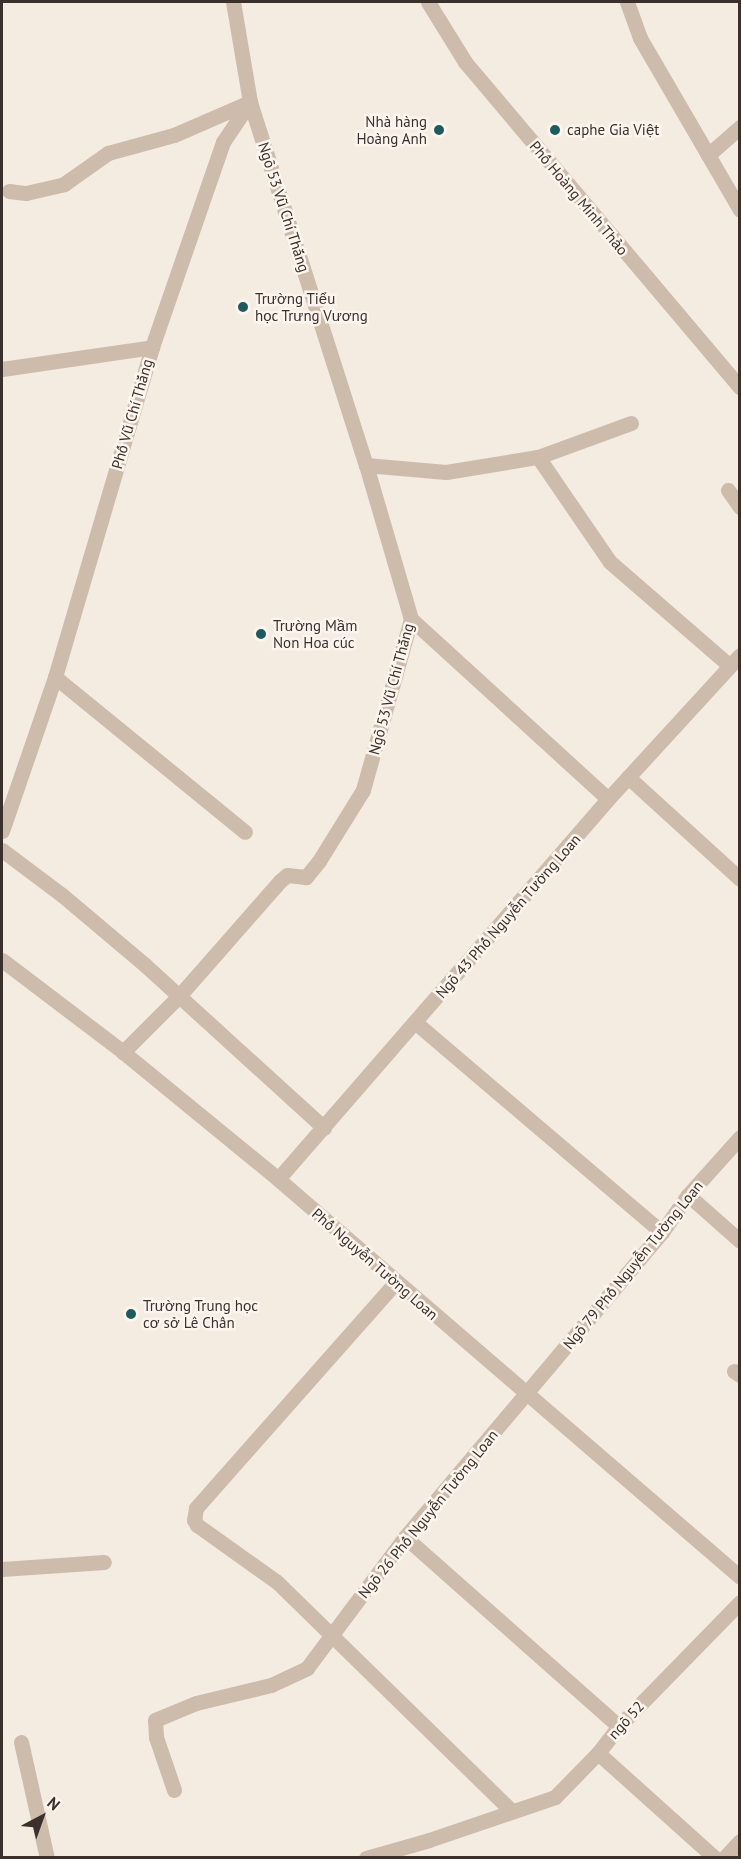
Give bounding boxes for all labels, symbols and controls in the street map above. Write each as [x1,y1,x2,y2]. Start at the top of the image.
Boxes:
place label: Nhà hàng Hoàng Anh [356,112,427,147]
place label: caphe Gia Việt [567,121,660,139]
marker: Nhà hàng Hoàng Anh [432,123,446,137]
marker: caphe Gia Việt [548,123,562,137]
street label: Phố Hoàng Minh Thảo [526,137,632,259]
street label: Ngõ 53 Vũ Chí Thắng [254,139,314,275]
place label: Trường Tiểu học Trưng Vương [255,289,369,324]
marker: Trường Tiểu học Trưng Vương [236,300,250,314]
street label: Phố Vũ Chí Thắng [108,356,156,472]
place label: Trường Mầm Non Hoa cúc [273,616,357,651]
street label: Ngõ 53 Vũ Chí Thắng [365,621,417,757]
marker: Trường Mầm Non Hoa cúc [254,627,268,641]
street label: Ngõ 43 Phố Nguyễn Tường Loan [432,830,584,1002]
street label: Ngõ 79 Phố Nguyễn Tường Loan [559,1177,707,1353]
street label: Phố Nguyễn Tường Loan [308,1204,442,1324]
place label: Trường Trung học cơ sở Lê Chân [143,1296,259,1331]
marker: Trường Trung học cơ sở Lê Chân [124,1307,138,1321]
street label: Ngõ 26 Phố Nguyễn Tường Loan [354,1426,502,1602]
street label: ngõ 52 [604,1697,648,1743]
north arrow [12,1787,72,1847]
text: N [43,1792,64,1814]

